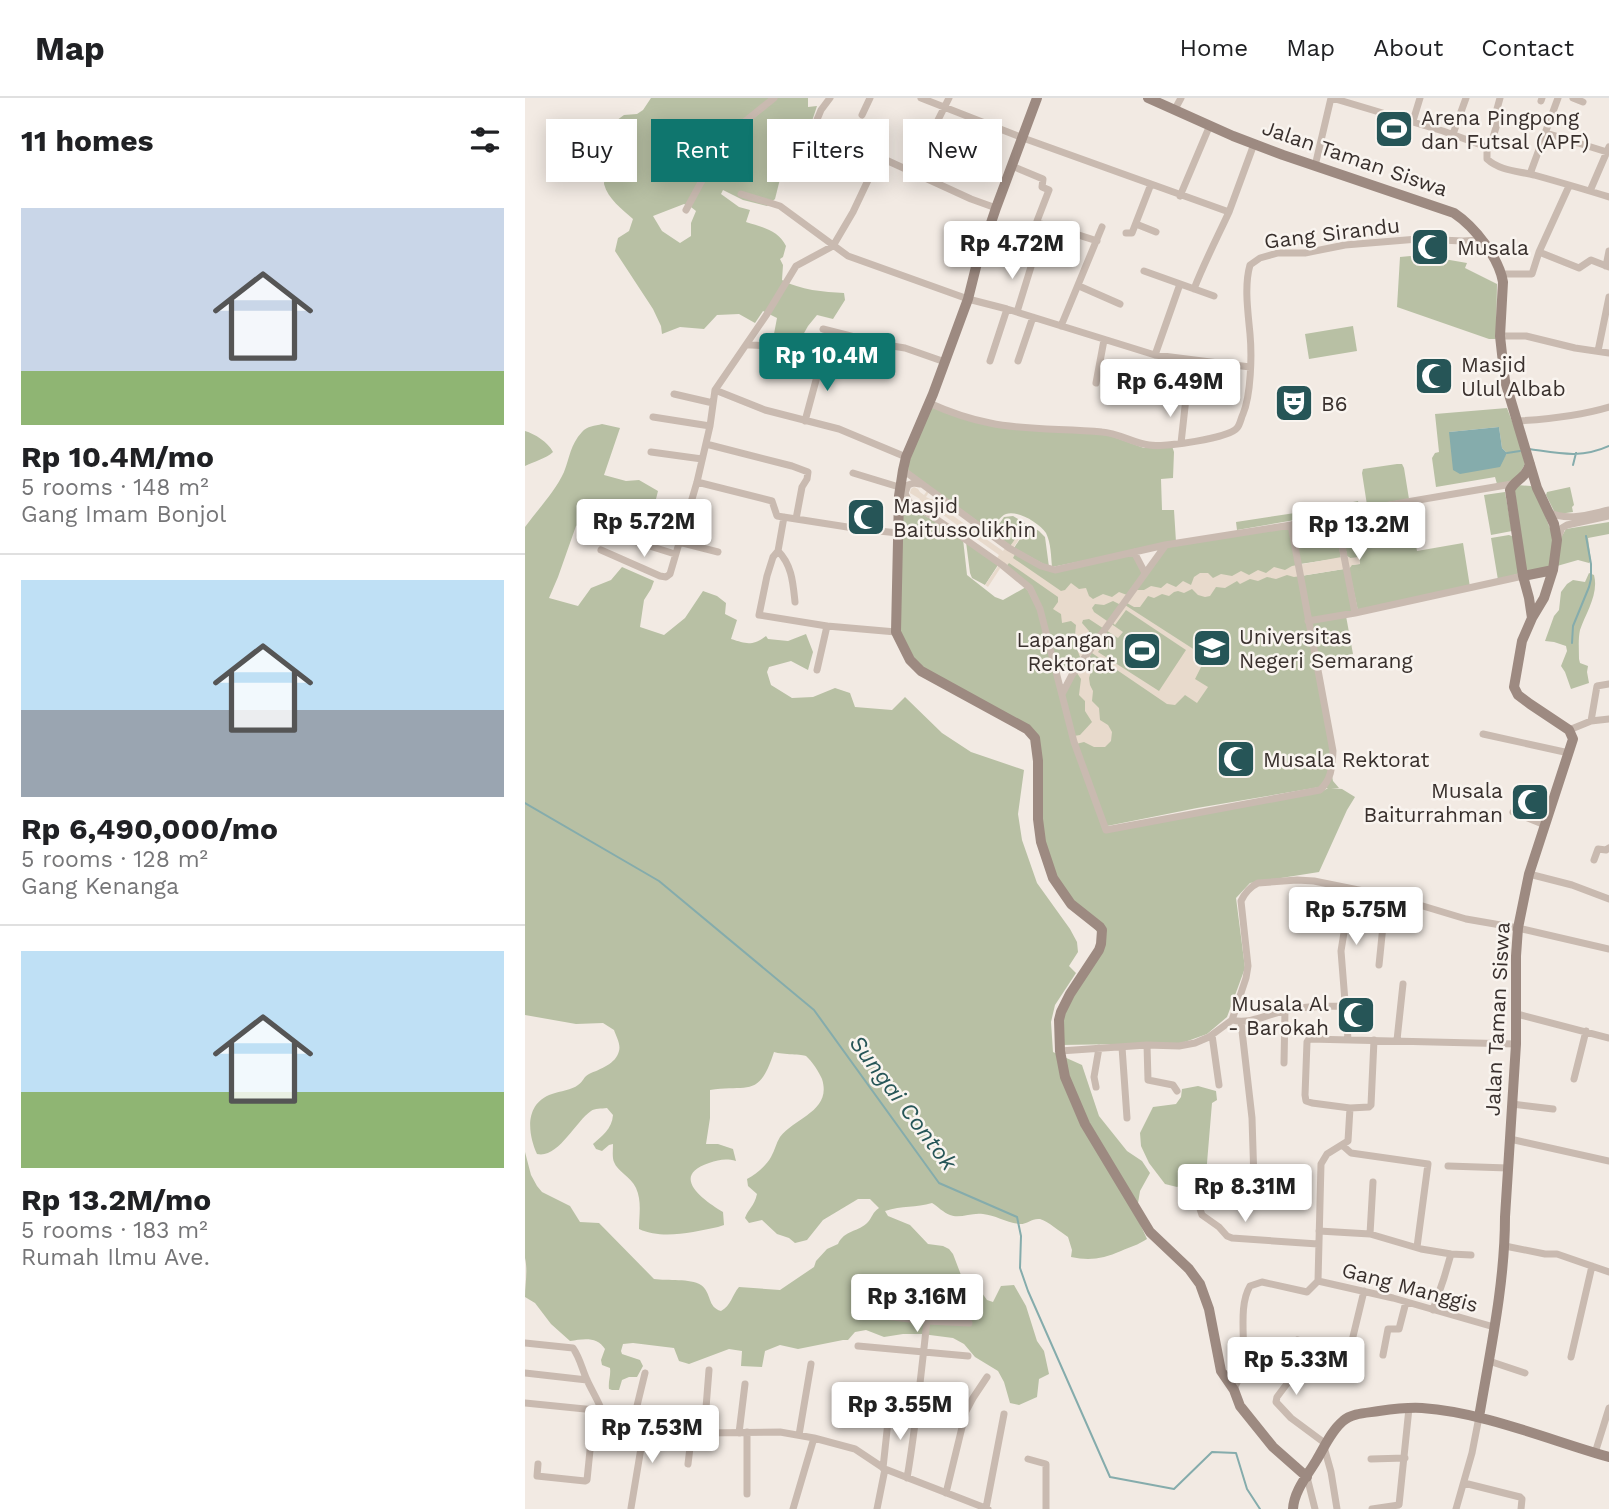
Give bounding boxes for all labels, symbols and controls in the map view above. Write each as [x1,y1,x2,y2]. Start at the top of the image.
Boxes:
text: Map [35,29,105,68]
text: Home [1180,34,1248,62]
text: Map [1286,34,1335,62]
text: About [1373,34,1443,62]
text: Contact [1481,34,1574,62]
place label: Arena Pingpong dan Futsal (APF) [1421,105,1589,154]
sports icon: Arena Pingpong dan Futsal (APF) [1373,108,1415,150]
street label: Jalan Taman Siswa [1259,115,1451,201]
chip: Buy [546,119,637,182]
chip: Rent [651,119,753,182]
chip: Filters [767,119,889,182]
chip: New [903,119,1002,182]
icon: filters [466,121,504,159]
text: 11 homes [21,123,154,158]
street label: Gang Sirandu [1263,212,1401,254]
pin: Rp 4.72M [940,222,1084,281]
mosque icon: Musala [1409,226,1451,268]
text: Rp 4.72M [960,230,1064,257]
place label: Musala [1457,235,1529,260]
icon: home [200,253,326,379]
pin: Rp 10.4M [755,334,899,393]
text: Rp 10.4M [775,342,879,369]
place label: Masjid Ulul Albab [1461,352,1566,401]
mosque icon: Masjid Ulul Albab [1413,355,1455,397]
pin: Rp 6.49M [1098,360,1242,419]
text: Rp 6.49M [1116,368,1224,395]
theatre icon: B6 [1273,382,1315,424]
place label: B6 [1321,391,1347,416]
text: Rp 10.4M/mo [21,439,214,474]
text: 5 rooms · 148 m² [21,474,209,501]
place label: Masjid Baitussolikhin [893,493,1036,542]
mosque icon: Masjid Baitussolikhin [845,496,887,538]
pin: Rp 5.72M [572,500,716,559]
text: Gang Imam Bonjol [21,501,226,528]
pin: Rp 13.2M [1287,503,1431,562]
text: Rp 5.72M [593,508,695,535]
text: Rp 13.2M [1308,511,1410,538]
place label: Universitas Negeri Semarang [1239,624,1414,673]
icon: home [200,625,326,751]
place label: Lapangan Rektorat [1016,627,1115,676]
school or university icon: Universitas Negeri Semarang [1191,627,1233,669]
sports icon: Lapangan Rektorat [1121,630,1163,672]
mosque icon: Musala Rektorat [1215,738,1257,780]
place label: Musala Rektorat [1263,747,1429,772]
place label: Musala Baiturrahman [1363,778,1503,827]
mosque icon: Musala Baiturrahman [1509,781,1551,823]
text: Rp 6,490,000/mo [21,811,278,846]
text: 5 rooms · 128 m² [21,846,208,873]
text: Gang Kenanga [21,873,179,900]
pin: Rp 5.75M [1284,888,1428,947]
text: Rp 5.75M [1305,896,1407,923]
street label: Jalan Taman Siswa [1479,921,1515,1117]
place label: Musala Al - Barokah [1228,991,1330,1040]
mosque icon: Musala Al - Barokah [1335,994,1377,1036]
icon: home [200,996,326,1122]
water label: Sungai Contok [843,1030,963,1177]
pin: Rp 8.31M [1173,1164,1317,1224]
text: Rp 8.31M [1194,1173,1296,1200]
text: Rp 13.2M/mo [21,1182,211,1217]
text: 5 rooms · 183 m² [21,1217,208,1244]
text: Rumah Ilmu Ave. [21,1244,210,1271]
street label: Gang Manggis [1339,1257,1481,1317]
pin: Rp 3.16M [845,1274,989,1334]
text: Rp 3.16M [867,1283,967,1310]
pin: Rp 5.33M [1224,1338,1368,1397]
text: Rp 5.33M [1243,1346,1349,1373]
pin: Rp 3.55M [828,1382,972,1442]
text: Rp 3.55M [848,1391,952,1418]
pin: Rp 7.53M [580,1406,724,1465]
text: Rp 7.53M [601,1414,703,1441]

